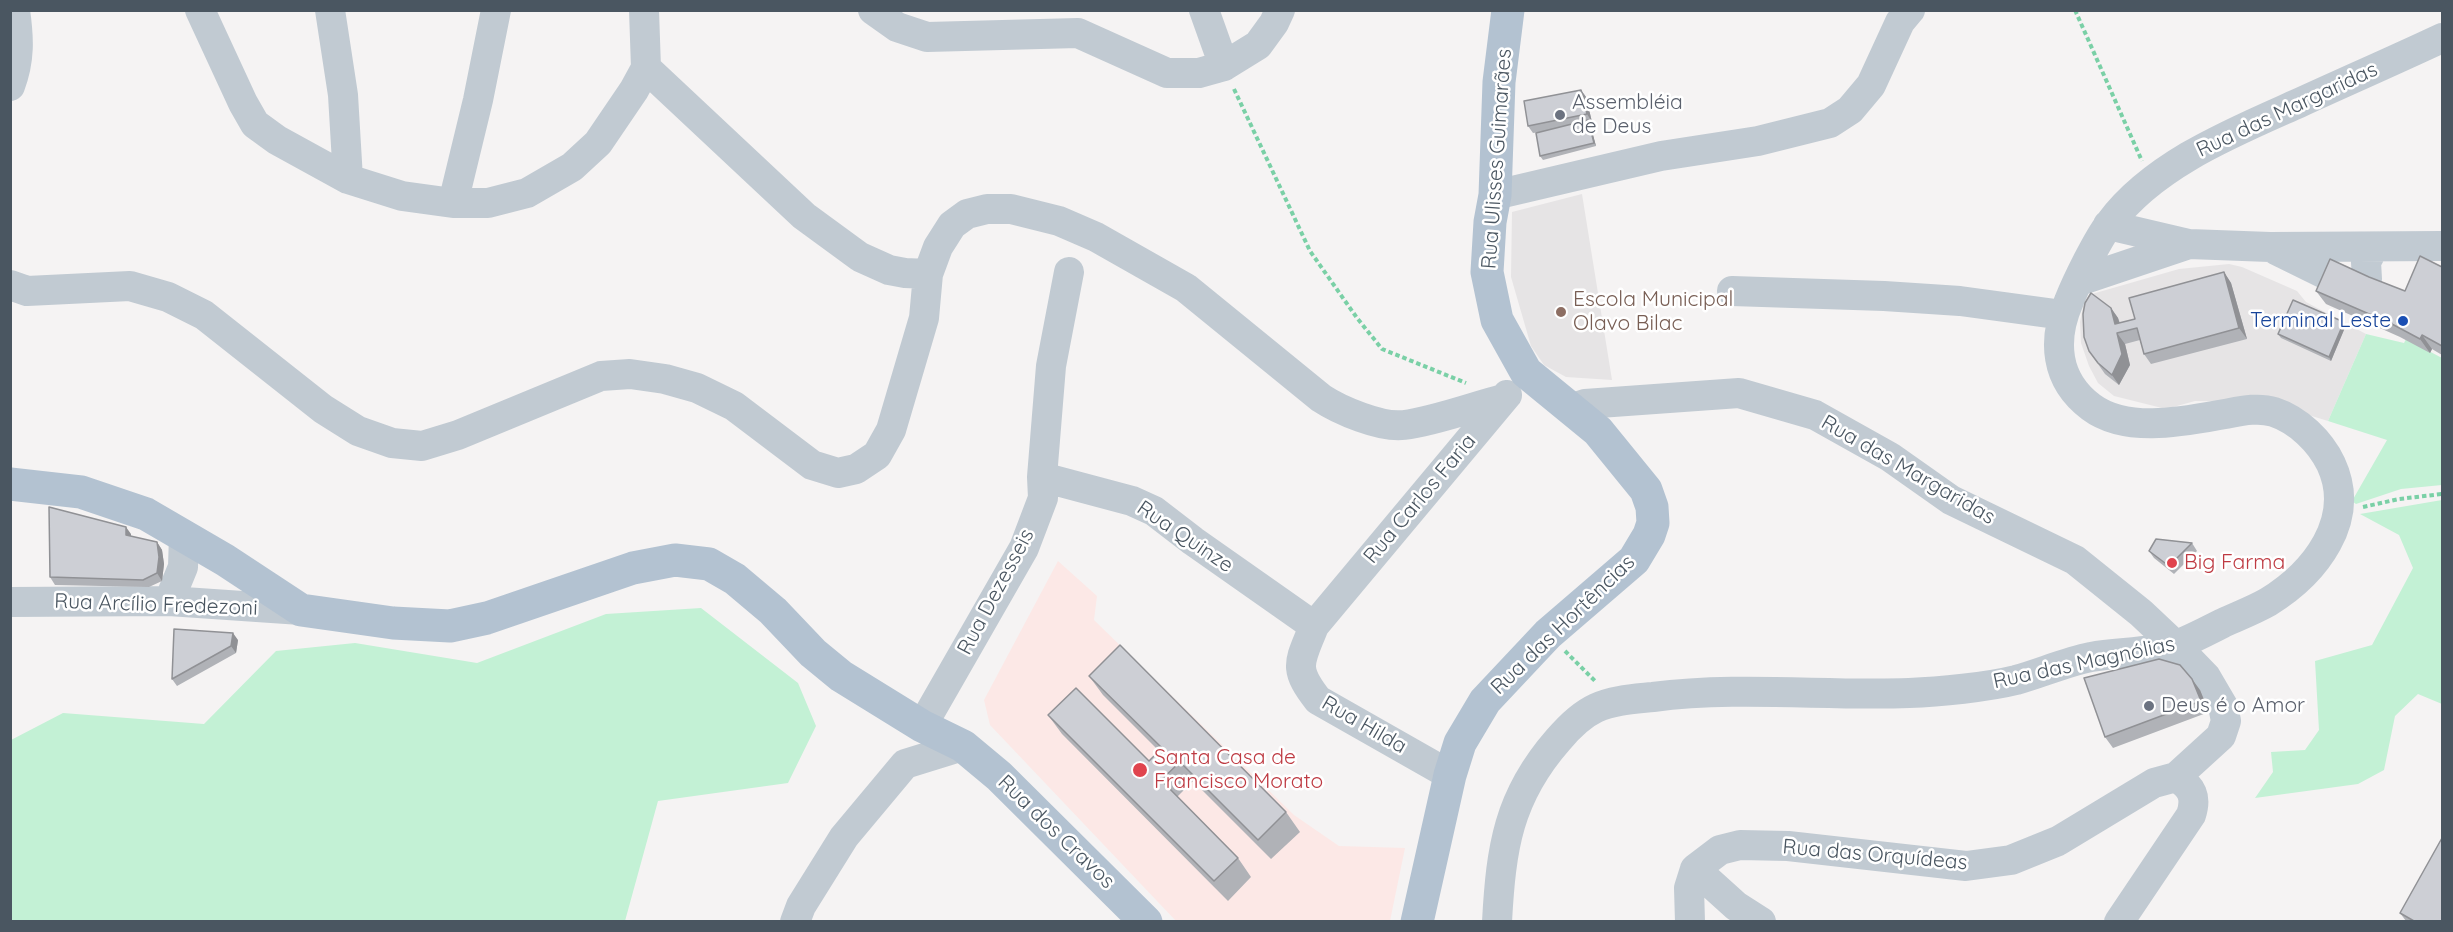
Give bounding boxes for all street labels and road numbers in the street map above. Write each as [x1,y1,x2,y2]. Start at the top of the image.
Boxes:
street label: Rua Ulisses Guimarães [1477,48,1517,270]
street label: Rua das Margaridas [2193,57,2381,163]
street label: Rua das Margaridas [1816,410,2000,530]
street label: Rua Carlos Faria [1359,429,1481,569]
street label: Rua Quinze [1132,496,1238,578]
street label: Rua Dezesseis [952,525,1040,659]
street label: Rua das Hortências [1486,550,1640,700]
street label: Rua Arcílio Fredezoni [54,589,258,621]
street label: Rua das Magnólias [1991,631,2177,695]
street label: Rua Hilda [1317,691,1411,759]
street label: Rua dos Cravos [992,770,1120,894]
street label: Rua das Orquídeas [1782,834,1968,876]

